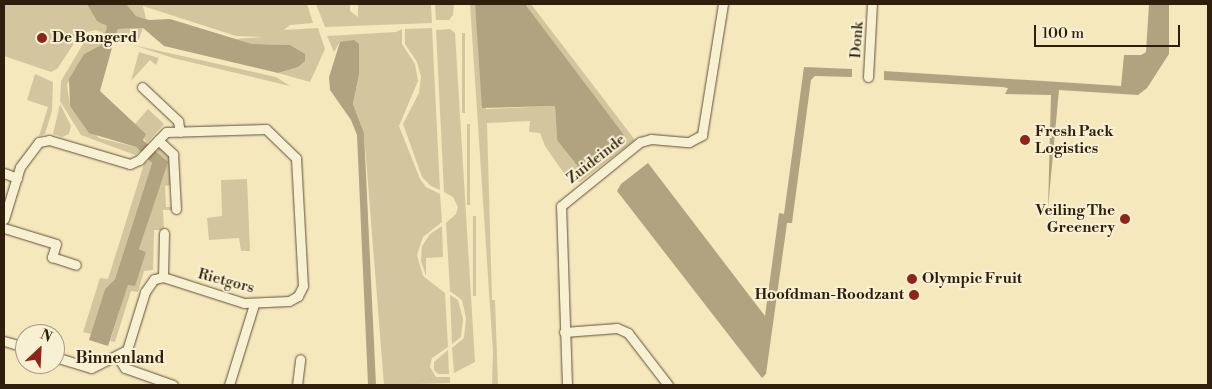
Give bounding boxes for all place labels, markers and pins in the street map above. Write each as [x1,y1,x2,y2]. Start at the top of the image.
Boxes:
place label: De Bongerd [52,29,137,47]
marker: De Bongerd [36,32,48,44]
place label: Fresh Pack Logistics [1035,122,1114,157]
marker: Fresh Pack Logistics [1019,134,1031,146]
place label: Veiling The Greenery [1036,201,1115,236]
marker: Veiling The Greenery [1119,213,1131,225]
place label: Olympic Fruit [922,270,1022,288]
marker: Olympic Fruit [906,273,918,285]
place label: Hoofdman-Roodzant [755,286,904,304]
marker: Hoofdman-Roodzant [908,289,920,301]

